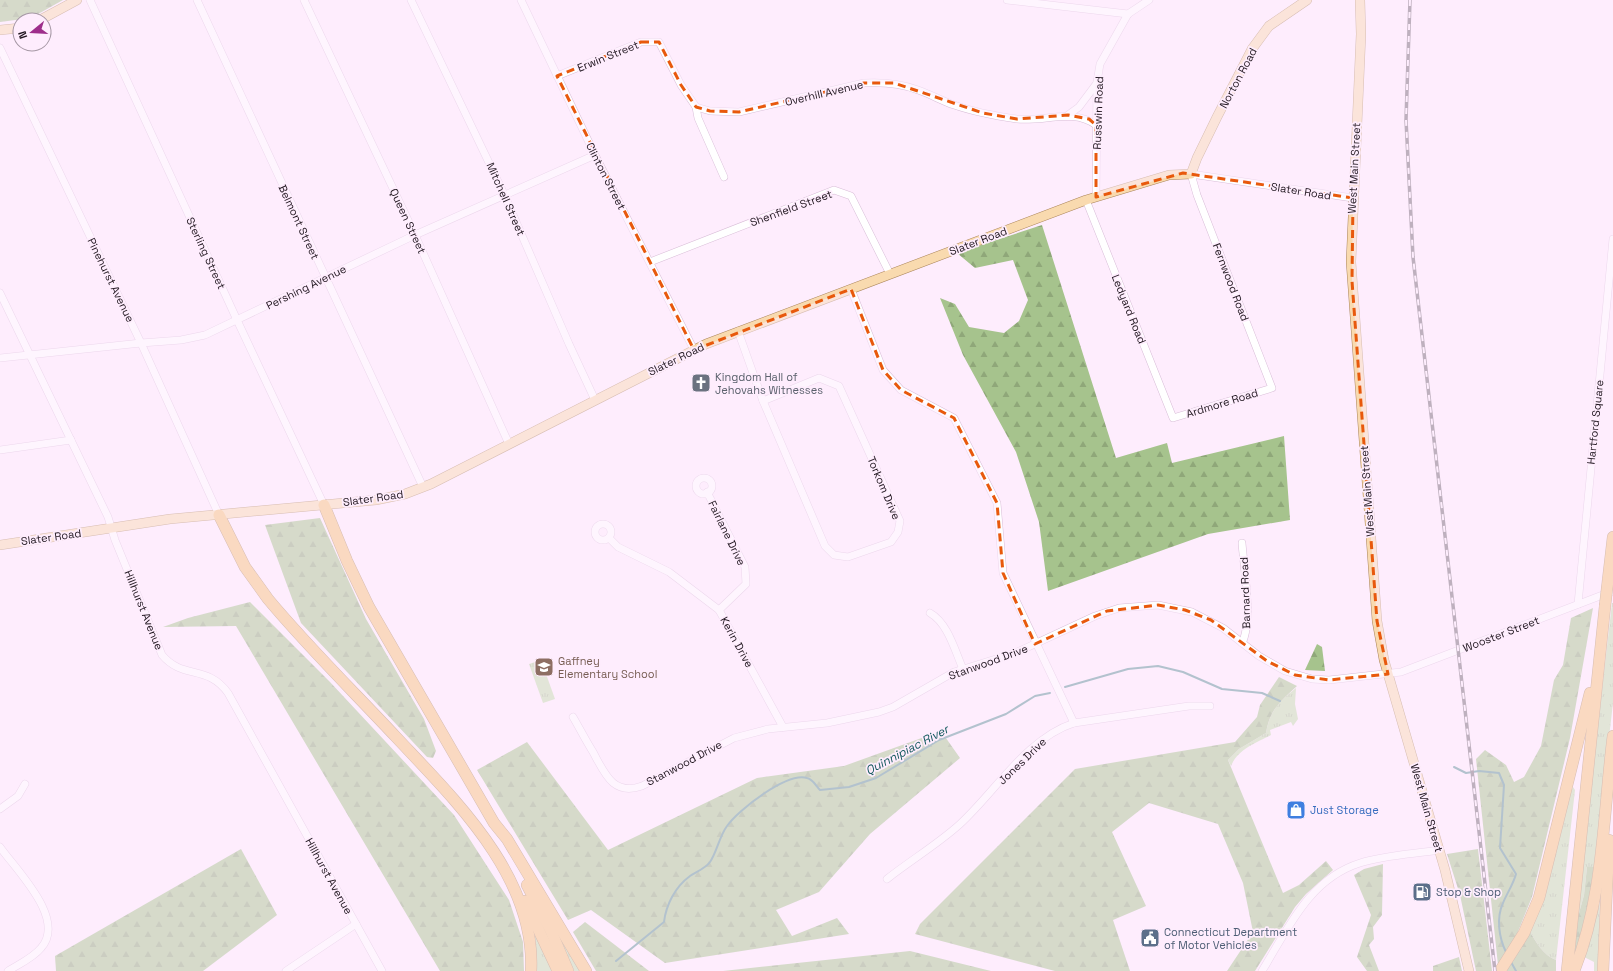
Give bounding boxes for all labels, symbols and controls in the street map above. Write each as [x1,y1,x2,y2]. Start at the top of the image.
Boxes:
north arrow [12,12,52,52]
text: N [15,29,30,41]
street label: Erwin Street [575,37,641,75]
street label: Norton Road [1216,45,1260,111]
street label: Russwin Road [1090,76,1106,150]
street label: Overhill Avenue [783,77,865,109]
street label: West Main Street [1345,122,1363,214]
street label: Clinton Street [583,140,629,212]
street label: Mitchell Street [484,160,528,238]
street label: Slater Road [1270,179,1332,203]
street label: Belmont Street [276,182,322,262]
street label: Queen Street [387,186,429,256]
street label: Shenfield Street [748,187,834,229]
street label: Sterling Street [183,215,229,291]
street label: Slater Road [947,224,1009,258]
street label: Pinehurst Avenue [84,235,138,325]
street label: Fernwood Road [1210,241,1252,323]
street label: Pershing Avenue [264,262,348,312]
street label: Ledyard Road [1109,272,1149,346]
street label: Slater Road [646,339,706,379]
place label: Kingdom Hall of Jehovahs Witnesses [715,370,823,397]
church icon: Kingdom Hall of Jehovahs Witnesses [690,372,712,394]
street label: Hartford Square [1584,379,1606,465]
street label: Ardmore Road [1184,385,1260,421]
street label: West Main Street [1357,445,1377,537]
street label: Torkom Drive [864,454,904,522]
street label: Slater Road [342,487,404,509]
street label: Fairlane Drive [705,498,749,568]
street label: Slater Road [20,526,82,548]
street label: Barnard Road [1237,557,1253,629]
street label: Hillhurst Avenue [122,568,166,652]
street label: Wooster Street [1461,613,1541,655]
street label: Kerin Drive [717,614,757,670]
street label: Stanwood Drive [946,641,1030,683]
place label: Gaffney Elementary School [558,654,657,681]
school or university icon: Gaffney Elementary School [533,656,555,678]
water label: Quinnipiac River [863,721,953,779]
street label: Jones Drive [995,735,1049,787]
street label: Stanwood Drive [644,737,724,789]
street label: West Main Street [1408,762,1446,854]
shop icon: Just Storage [1285,799,1307,821]
place label: Just Storage [1310,803,1379,817]
street label: Hillhurst Avenue [302,835,356,917]
fuel station icon: Stop & Shop [1411,881,1433,903]
place label: Stop & Shop [1436,885,1501,899]
place label: Connecticut Department of Motor Vehicles [1164,925,1297,952]
public building icon: Connecticut Department of Motor Vehicles [1139,927,1161,949]

